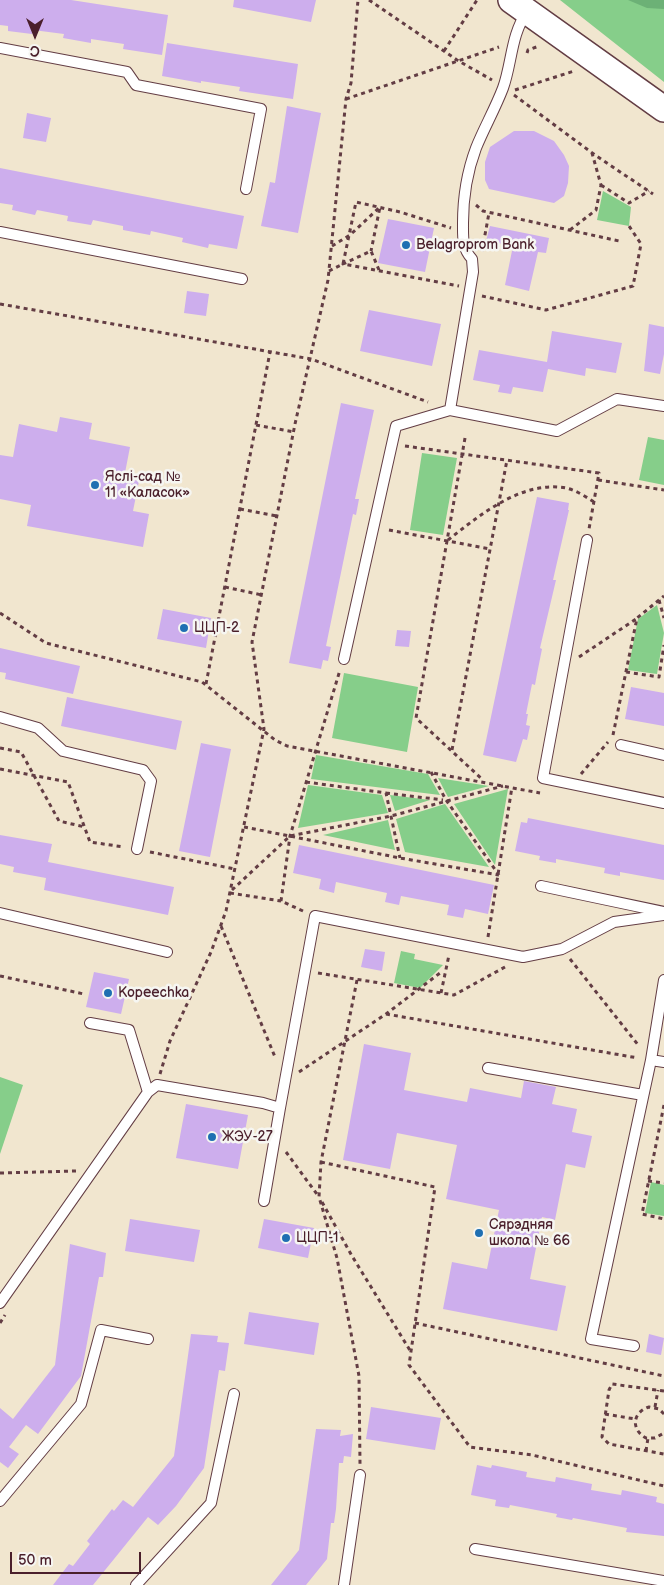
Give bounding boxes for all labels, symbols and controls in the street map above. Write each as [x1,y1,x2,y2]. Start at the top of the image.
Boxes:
north arrow [10,10,60,60]
text: С [30,42,40,59]
place label: Belagroprom Bank [416,237,534,253]
marker: Belagroprom Bank [400,239,412,251]
place label: Яслі-сад № 11 «Каласок» [105,469,190,502]
marker: Яслі-сад № 11 «Каласок» [89,479,101,491]
place label: ЦЦП-2 [194,620,239,636]
marker: ЦЦП-2 [178,622,190,634]
place label: Kopeechka [118,985,189,1001]
marker: Kopeechka [102,987,114,999]
place label: ЖЭУ-27 [222,1129,273,1145]
marker: ЖЭУ-27 [206,1131,218,1143]
place label: Сярэдняя школа № 66 [489,1217,570,1250]
marker: Сярэдняя школа № 66 [473,1227,485,1239]
place label: ЦЦП-1 [296,1230,338,1246]
marker: ЦЦП-1 [280,1232,292,1244]
scale bar [12,1542,144,1574]
text: 50 m [18,1551,52,1570]

